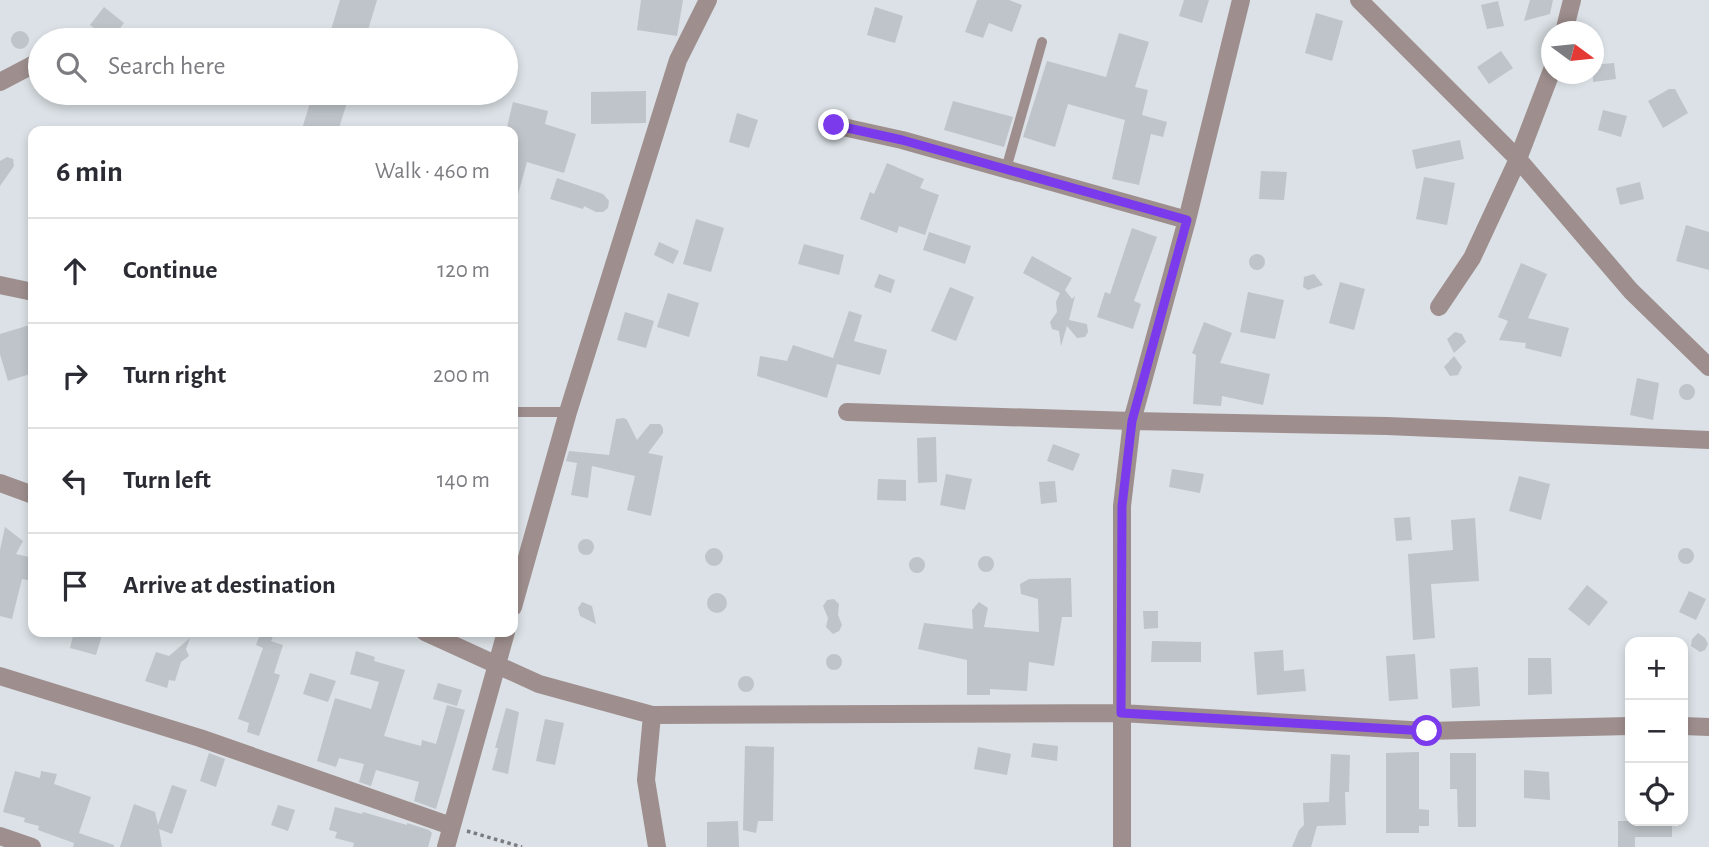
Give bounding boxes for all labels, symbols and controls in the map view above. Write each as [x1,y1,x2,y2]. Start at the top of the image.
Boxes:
north arrow [1541,21,1604,84]
search box [28,28,518,105]
icon: search [52,48,90,86]
text: Search here [108,53,226,79]
route end [818,109,849,140]
text: 6 min [56,157,123,187]
text: Walk · 460 m [375,160,490,183]
icon: ahead [56,252,94,290]
text: Continue [123,257,218,283]
text: 120 m [437,259,490,282]
icon: right [56,357,94,395]
text: Turn right [123,362,226,388]
text: 200 m [433,364,490,387]
icon: left [56,462,94,500]
text: Turn left [123,467,211,493]
text: 140 m [437,469,490,492]
icon: arrive [56,567,94,605]
text: Arrive at destination [123,572,336,598]
map controls [1625,637,1688,826]
button: + [1625,637,1688,700]
button: − [1625,700,1688,763]
route start [1411,715,1442,746]
button: locate [1625,763,1688,826]

